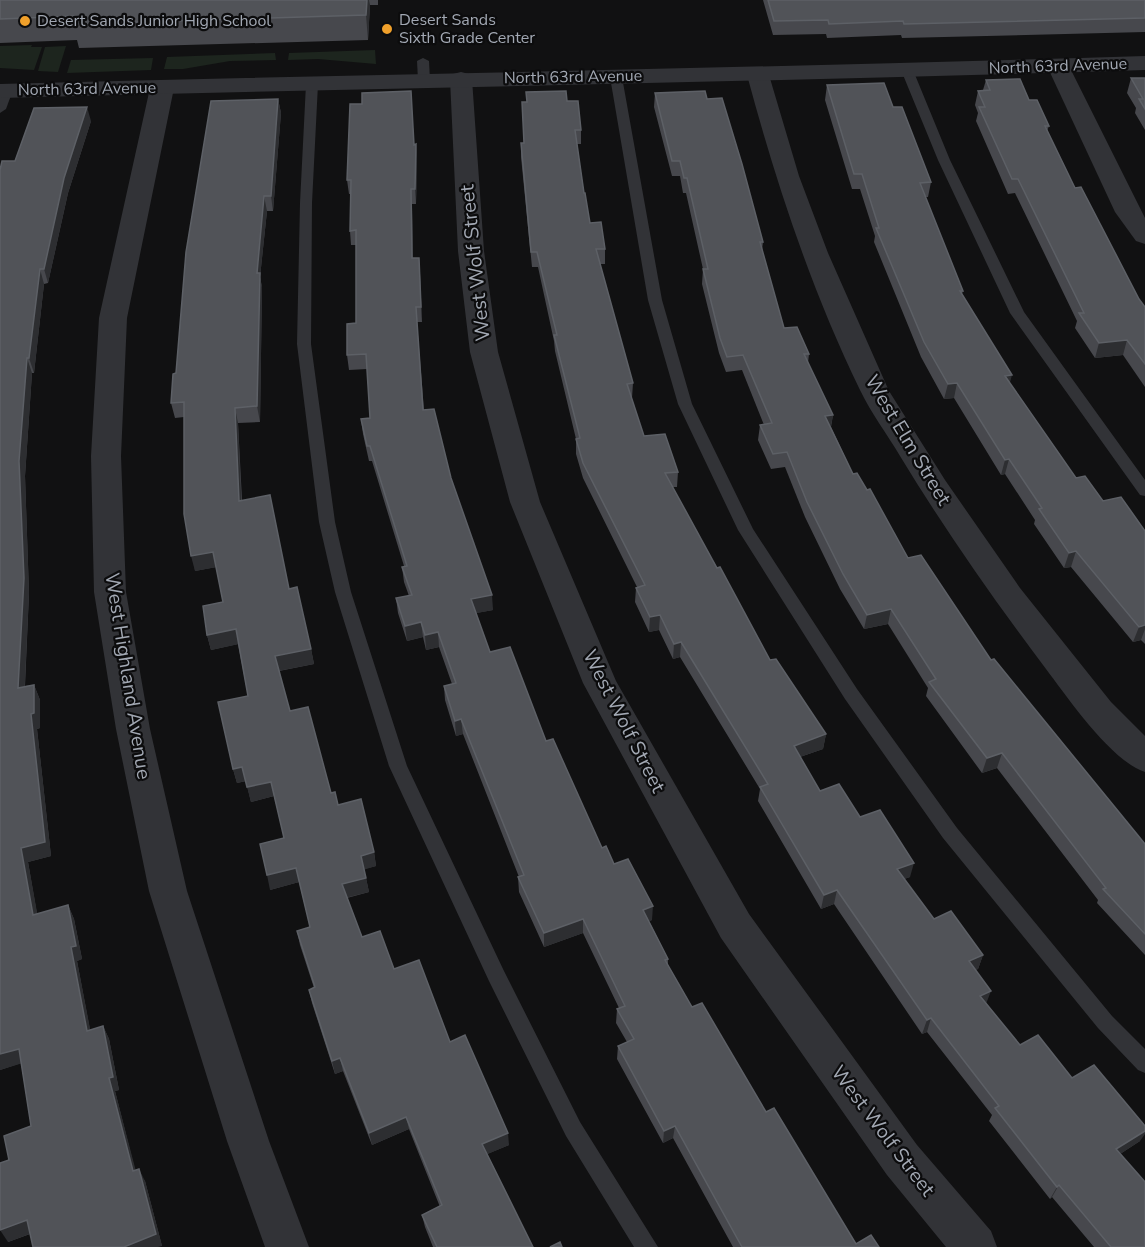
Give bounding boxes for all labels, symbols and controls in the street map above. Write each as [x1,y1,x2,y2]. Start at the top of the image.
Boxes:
place label: Desert Sands Sixth Grade Center [399,9,535,49]
place label: Desert Sands Junior High School [37,10,271,32]
marker: Desert Sands Junior High School [18,14,32,28]
marker: Desert Sands Sixth Grade Center [380,22,394,36]
street label: North 63rd Avenue [988,53,1128,79]
street label: North 63rd Avenue [504,65,642,89]
street label: North 63rd Avenue [18,77,156,101]
street label: West Wolf Street [453,182,497,343]
street label: West Elm Street [858,370,958,511]
street label: West Highland Avenue [98,571,158,781]
street label: West Wolf Street [576,645,672,798]
street label: West Wolf Street [825,1060,942,1203]

